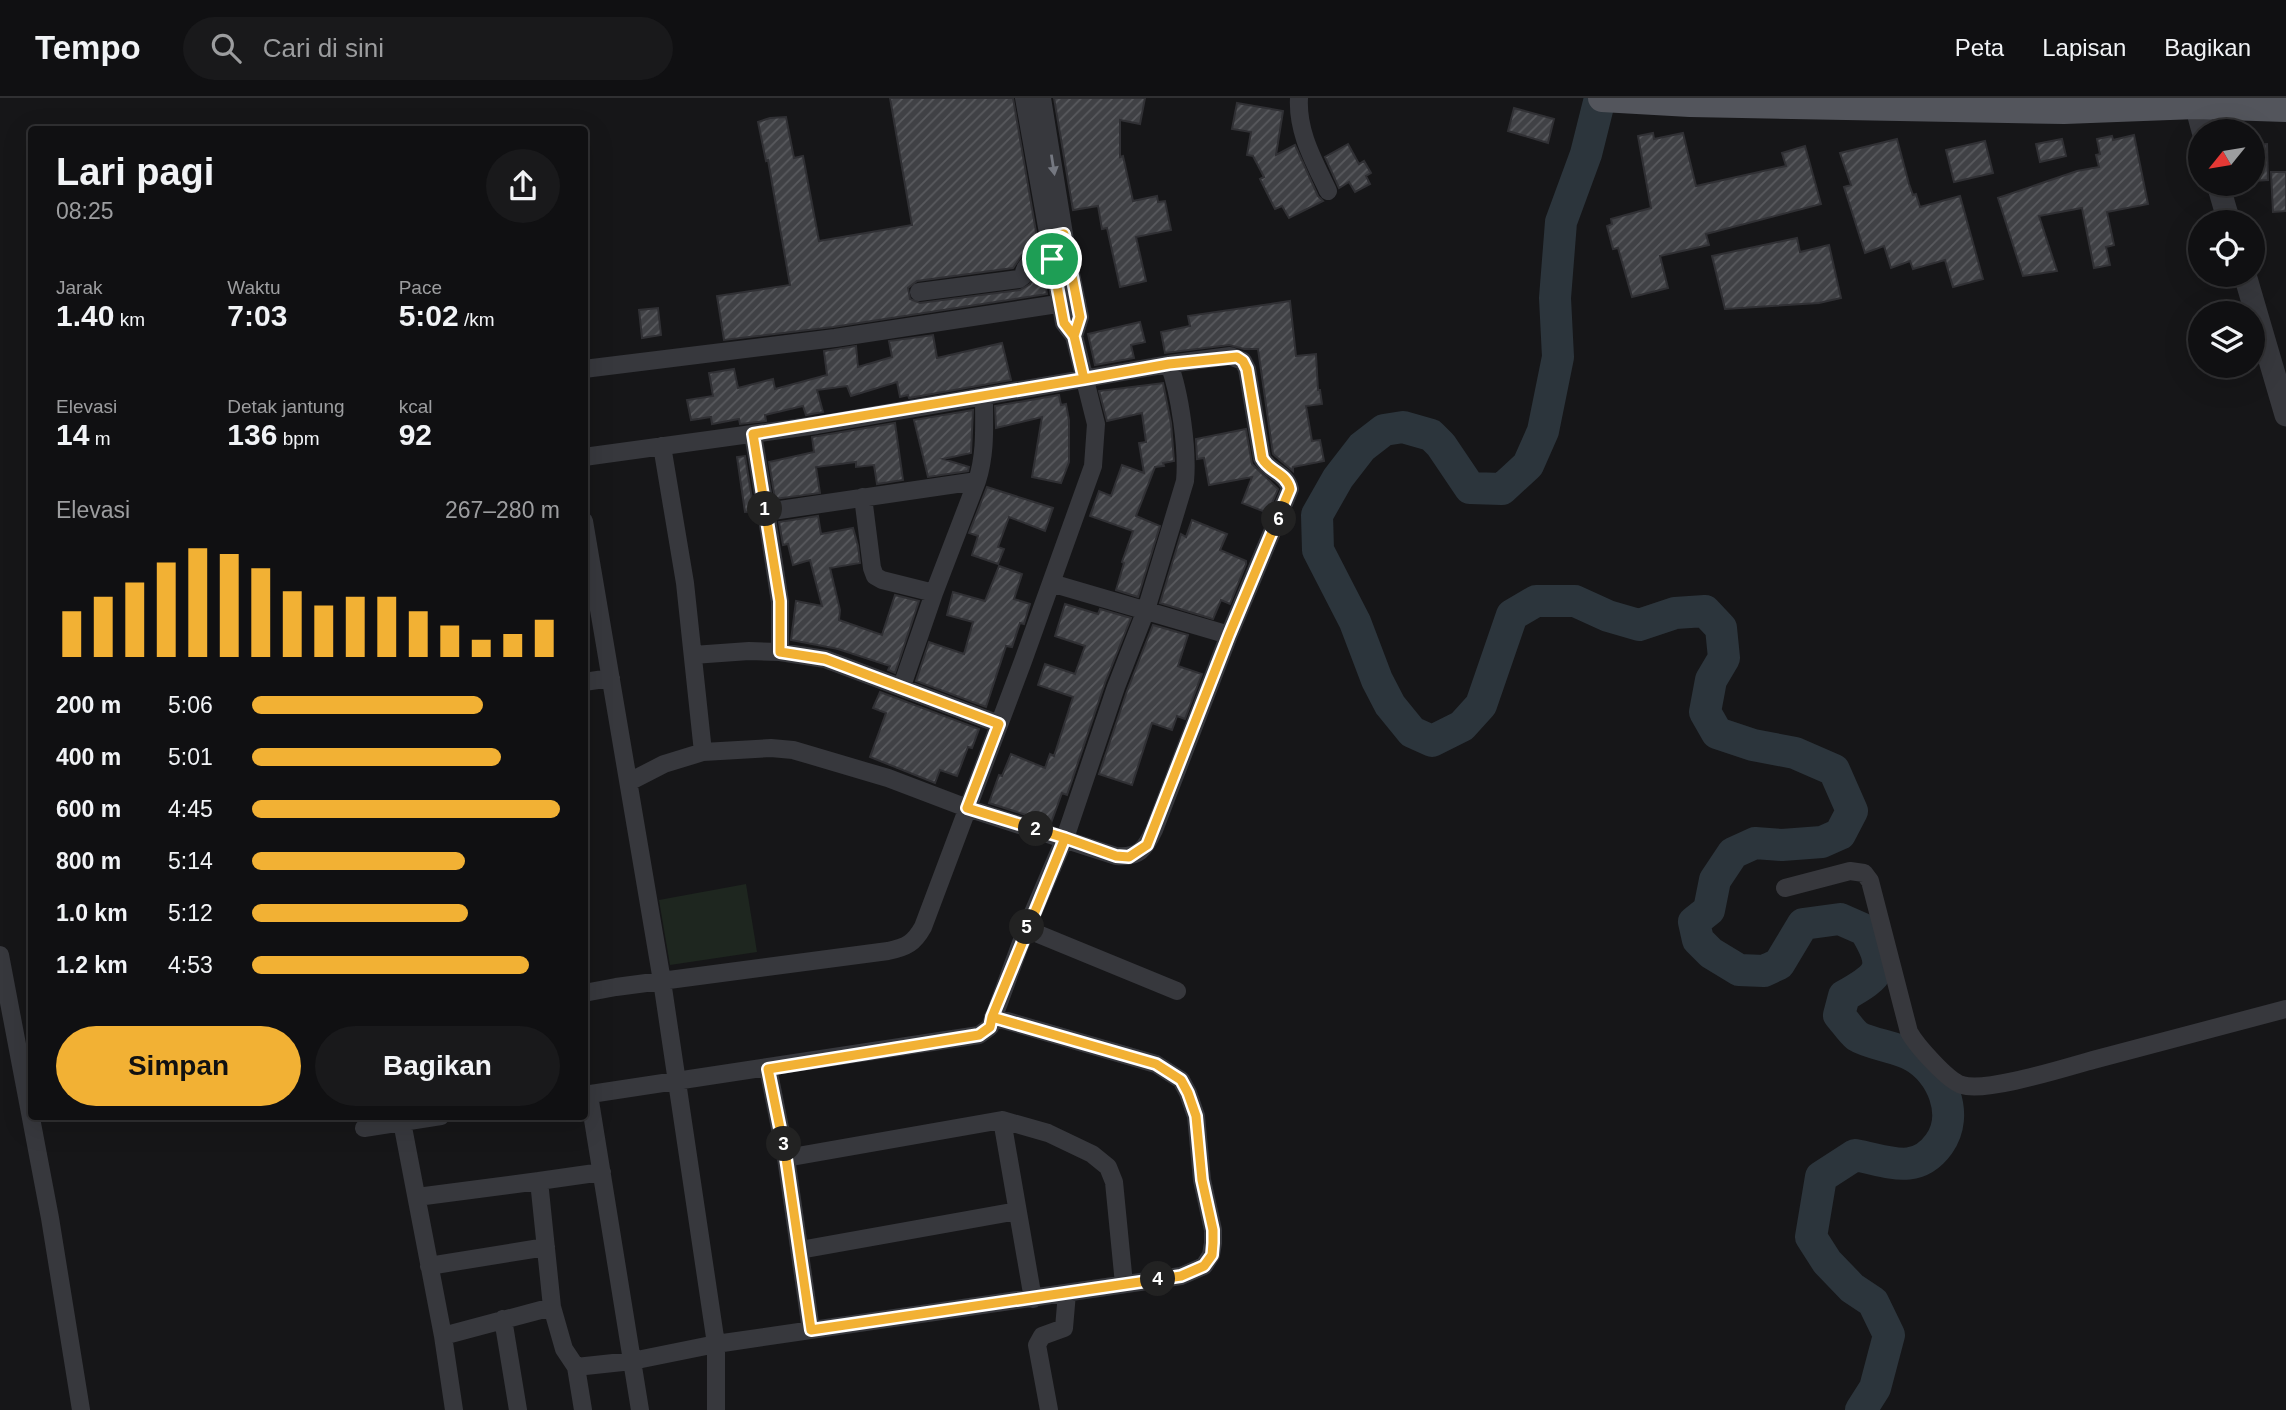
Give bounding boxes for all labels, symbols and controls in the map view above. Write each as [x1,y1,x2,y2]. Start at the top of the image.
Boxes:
search box [183,17,673,80]
text: Tempo [35,29,141,66]
icon: search [207,29,245,67]
text: Cari di sini [263,33,384,63]
text: Peta [1955,34,2004,61]
text: Lapisan [2042,34,2126,61]
text: Bagikan [2164,34,2251,61]
north arrow [2188,119,2264,196]
map controls [2188,119,2265,378]
button: share [486,149,560,223]
text: Lari pagi [56,151,214,193]
one-way arrow [1048,154,1059,176]
text: 08:25 [56,198,114,224]
button: locate [2188,210,2265,287]
pin [1022,229,1082,289]
icon: arrive [1033,240,1071,278]
text: Jarak [56,277,102,298]
text: Waktu [227,277,280,298]
text: Pace [399,277,442,298]
text: 1.40 [56,299,114,332]
text: 7:03 [227,299,287,332]
text: 5:02 [399,299,459,332]
button: layers [2188,301,2265,378]
text: km [114,309,145,330]
text: /km [459,309,495,330]
text: Elevasi [56,396,117,417]
text: Detak jantung [227,396,345,417]
text: kcal [399,396,432,417]
text: 14 [56,418,89,451]
text: 136 [227,418,277,451]
text: 92 [399,418,432,451]
text: m [89,428,110,449]
text: bpm [277,428,320,449]
pin: 1 [748,492,782,526]
text: Elevasi [56,497,130,523]
text: 267–280 m [445,497,560,523]
text: 1 [759,498,770,519]
pin: 6 [1262,502,1296,536]
text: 6 [1273,508,1284,529]
text: 200 m [56,692,121,718]
text: 5:06 [168,692,213,718]
text: 400 m [56,744,121,770]
text: 5:01 [168,744,213,770]
text: 600 m [56,796,121,822]
text: 4:45 [168,796,213,822]
pin: 2 [1018,812,1054,846]
text: 2 [1030,818,1041,839]
text: 800 m [56,848,121,874]
text: 5:14 [168,848,213,874]
text: 1.0 km [56,900,128,926]
text: 5:12 [168,900,213,926]
pin: 5 [1010,910,1044,944]
text: 5 [1021,916,1032,937]
text: 1.2 km [56,952,128,978]
text: 4:53 [168,952,213,978]
button: Simpan [56,1026,301,1106]
button: Bagikan [315,1026,560,1106]
pin: 3 [766,1126,802,1162]
text: 3 [778,1133,789,1154]
pin: 4 [1140,1262,1176,1296]
text: 4 [1152,1268,1163,1289]

